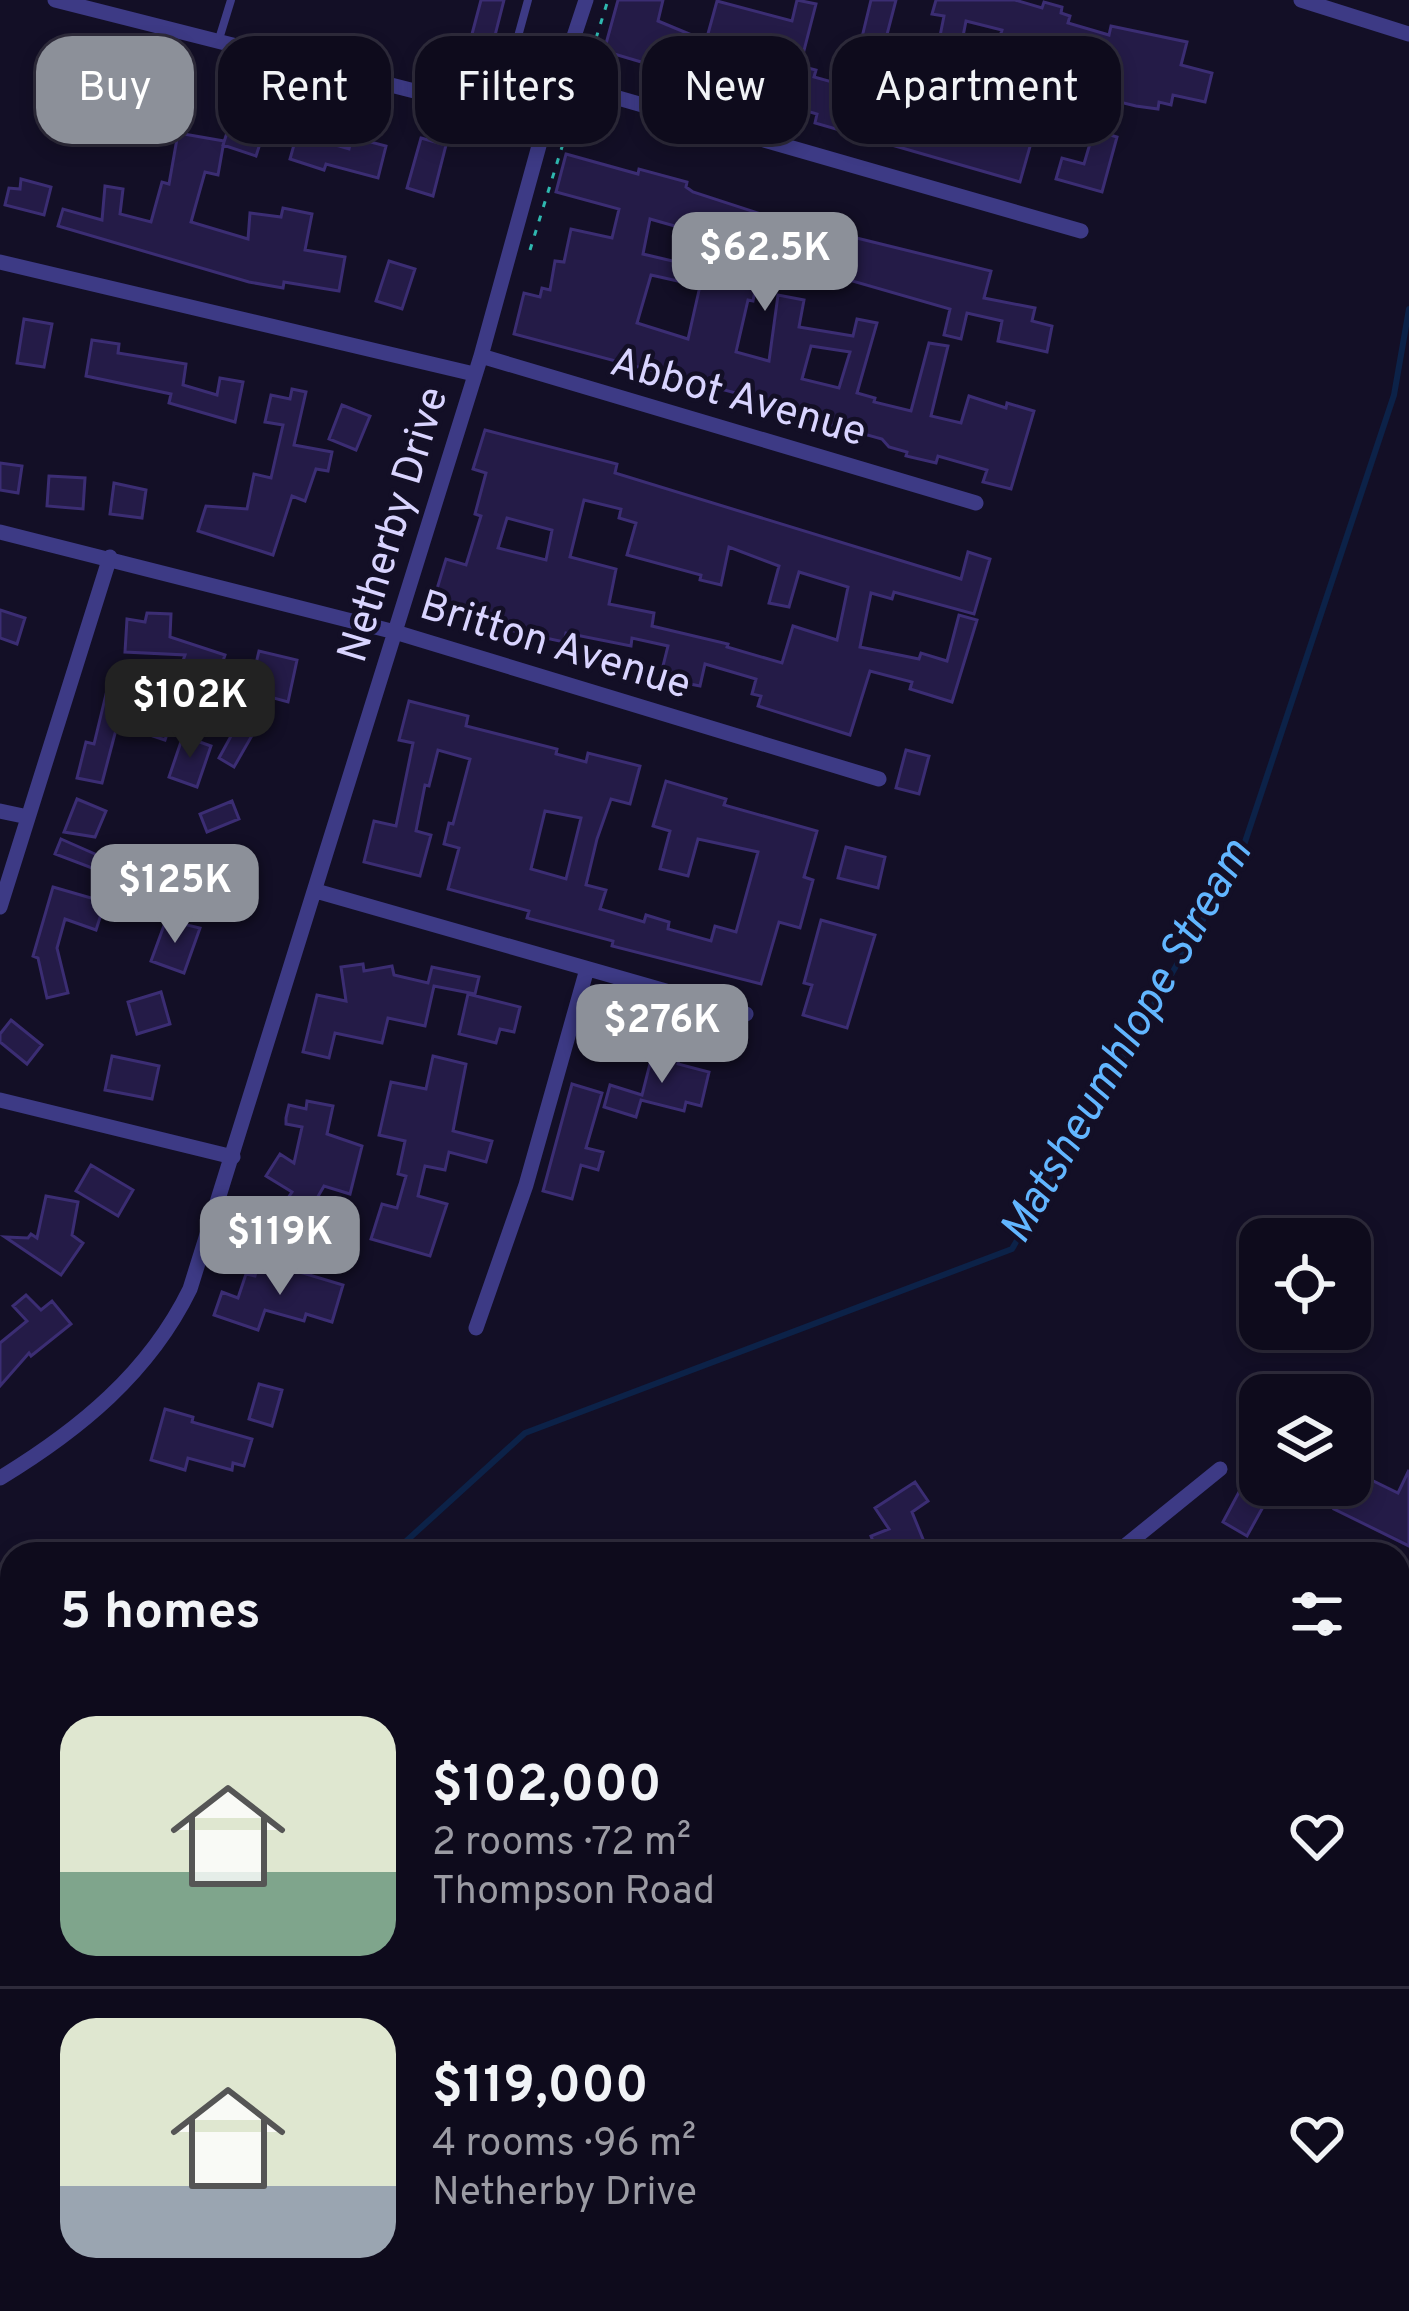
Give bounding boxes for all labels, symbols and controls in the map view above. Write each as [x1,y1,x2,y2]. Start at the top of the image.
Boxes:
chip: Buy [36,36,194,144]
chip: Rent [218,36,391,144]
chip: Filters [415,36,618,144]
chip: New [642,36,808,144]
chip: Apartment [832,36,1121,144]
pin: $62.5K [667,212,863,314]
text: $62.5K [699,226,831,275]
street label: Abbot Avenue [604,337,872,461]
street label: Netherby Drive [328,381,462,670]
street label: Britton Avenue [413,581,697,714]
pin: $102K [106,659,274,761]
text: $102K [132,673,248,722]
water label: Matsheumhlope Stream [989,830,1267,1255]
pin: $125K [91,844,259,946]
text: $125K [118,858,232,907]
pin: $276K [578,984,746,1086]
text: $276K [603,998,721,1047]
pin: $119K [196,1196,364,1298]
text: $119K [227,1210,333,1259]
map controls [1239,1218,1371,1506]
button: locate [1239,1218,1371,1350]
button: layers [1239,1374,1371,1506]
icon: filters [1284,1581,1350,1647]
text: 5 homes [60,1582,261,1647]
text: $102,000 [432,1755,662,1820]
icon: home [156,1764,300,1908]
icon: heart [1284,1803,1350,1869]
text: 2 rooms · 72 m² [432,1820,691,1869]
text: Thompson Road [432,1869,715,1918]
text: $119,000 [432,2056,649,2121]
icon: home [156,2066,300,2210]
icon: heart [1284,2105,1350,2171]
text: 4 rooms · 96 m² [432,2121,696,2170]
text: Netherby Drive [432,2170,697,2219]

